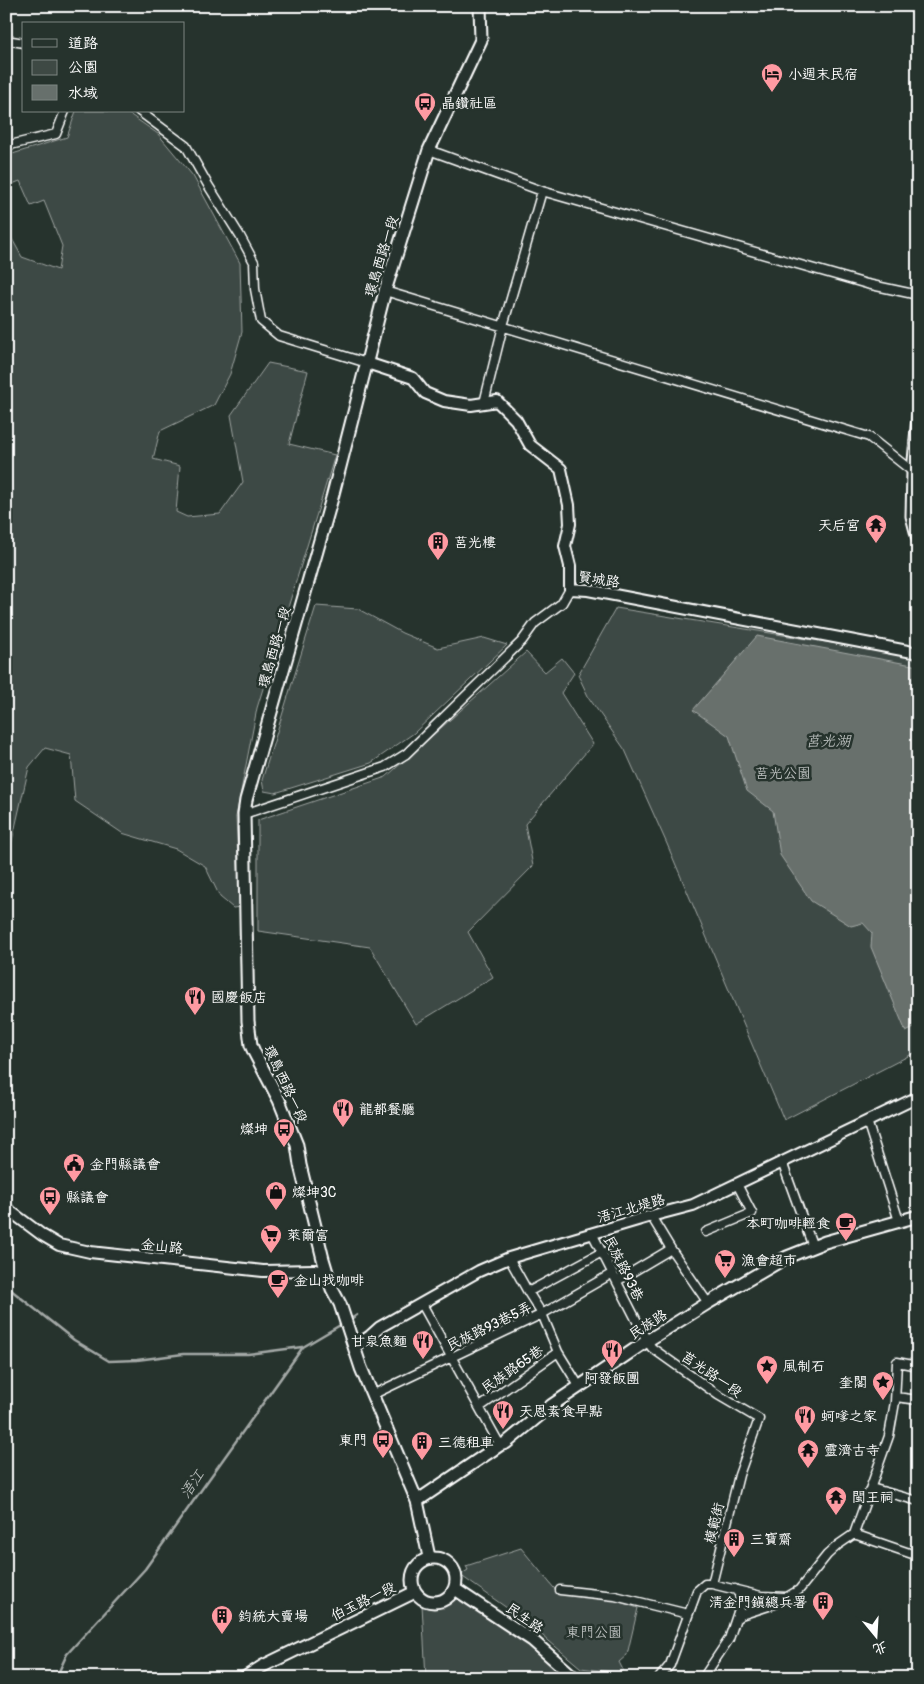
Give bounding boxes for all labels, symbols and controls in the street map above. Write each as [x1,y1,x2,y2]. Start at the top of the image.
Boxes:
legend [22,22,185,112]
text: 道路 [68,34,98,53]
text: 公園 [68,58,98,77]
hotel icon: 小週末民宿 [760,62,784,93]
place label: 小週末民宿 [788,66,858,83]
text: 水域 [68,84,98,103]
bus stop icon: 晶鑽社區 [413,91,437,122]
place label: 晶鑽社區 [441,95,497,112]
street label: 環島西路一段 [361,213,402,299]
temple icon: 天后宮 [864,513,888,544]
place label: 天后宮 [818,517,860,534]
building icon: 莒光樓 [426,530,450,561]
place label: 莒光樓 [454,534,496,551]
street label: 賢城路 [577,568,621,591]
street label: 環島西路一段 [255,604,294,690]
water label: 莒光湖 [805,732,852,751]
park label: 莒光公園 [755,765,811,782]
restaurant icon: 國慶飯店 [183,985,207,1016]
place label: 國慶飯店 [211,989,267,1006]
street label: 環島西路一段 [260,1043,311,1126]
restaurant icon: 龍都餐廳 [331,1097,355,1128]
place label: 龍都餐廳 [359,1101,415,1118]
bus stop icon: 燦坤 [272,1117,296,1148]
place label: 燦坤 [240,1121,268,1138]
public building icon: 金門縣議會 [62,1152,86,1183]
place label: 金門縣議會 [90,1156,161,1173]
shop icon: 燦坤3C [264,1180,288,1211]
place label: 燦坤3C [292,1184,337,1201]
bus stop icon: 縣議會 [38,1185,62,1216]
place label: 縣議會 [66,1189,109,1206]
street label: 浯江北堤路 [595,1191,667,1226]
cafe icon: 本町咖啡輕食 [834,1211,858,1242]
place label: 本町咖啡輕食 [746,1215,830,1232]
supermarket icon: 萊爾富 [259,1223,283,1254]
place label: 萊爾富 [287,1227,329,1244]
street label: 民族路93巷 [600,1233,648,1305]
street label: 金山路 [140,1236,184,1257]
supermarket icon: 漁會超市 [713,1248,737,1279]
place label: 漁會超市 [741,1252,797,1269]
cafe icon: 金山找咖啡 [266,1268,290,1299]
place label: 金山找咖啡 [294,1272,364,1289]
street label: 民族路93巷5弄 [444,1299,535,1354]
street label: 民族路 [626,1306,671,1343]
restaurant icon: 甘泉魚麵 [411,1329,435,1360]
place label: 甘泉魚麵 [351,1333,407,1350]
restaurant icon: 阿發飯團 [600,1338,624,1369]
street label: 民族路65巷 [478,1341,547,1397]
street label: 莒光路一段 [678,1348,745,1401]
place icon: 風制石 [755,1354,779,1385]
place label: 風制石 [783,1358,825,1375]
place label: 阿發飯團 [584,1370,640,1387]
place icon: 奎閣 [871,1370,895,1401]
place label: 奎閣 [839,1374,867,1391]
restaurant icon: 天恩素食早點 [491,1399,515,1430]
place label: 天恩素食早點 [519,1403,603,1420]
restaurant icon: 蚵嗲之家 [793,1404,817,1435]
place label: 蚵嗲之家 [821,1408,877,1425]
bus stop icon: 東門 [371,1428,395,1459]
building icon: 三德租車 [410,1430,434,1461]
place label: 東門 [339,1432,367,1449]
place label: 三德租車 [438,1434,494,1451]
temple icon: 靈濟古寺 [796,1438,820,1469]
place label: 靈濟古寺 [824,1442,880,1459]
water label: 浯江 [176,1466,209,1502]
temple icon: 閩王祠 [824,1485,848,1516]
place label: 閩王祠 [852,1489,894,1506]
street label: 模範街 [701,1501,728,1546]
building icon: 三寶齋 [722,1527,746,1558]
place label: 三寶齋 [750,1531,792,1548]
street label: 伯玉路一段 [328,1578,398,1624]
building icon: 清金門鎮總兵署 [811,1590,835,1621]
place label: 清金門鎮總兵署 [709,1594,807,1611]
street label: 民生路 [503,1599,547,1637]
building icon: 鈞統大賣場 [210,1604,234,1635]
place label: 鈞統大賣場 [238,1608,308,1625]
north arrow [852,1612,902,1662]
park label: 東門公園 [566,1624,622,1641]
text: 北 [871,1638,889,1658]

